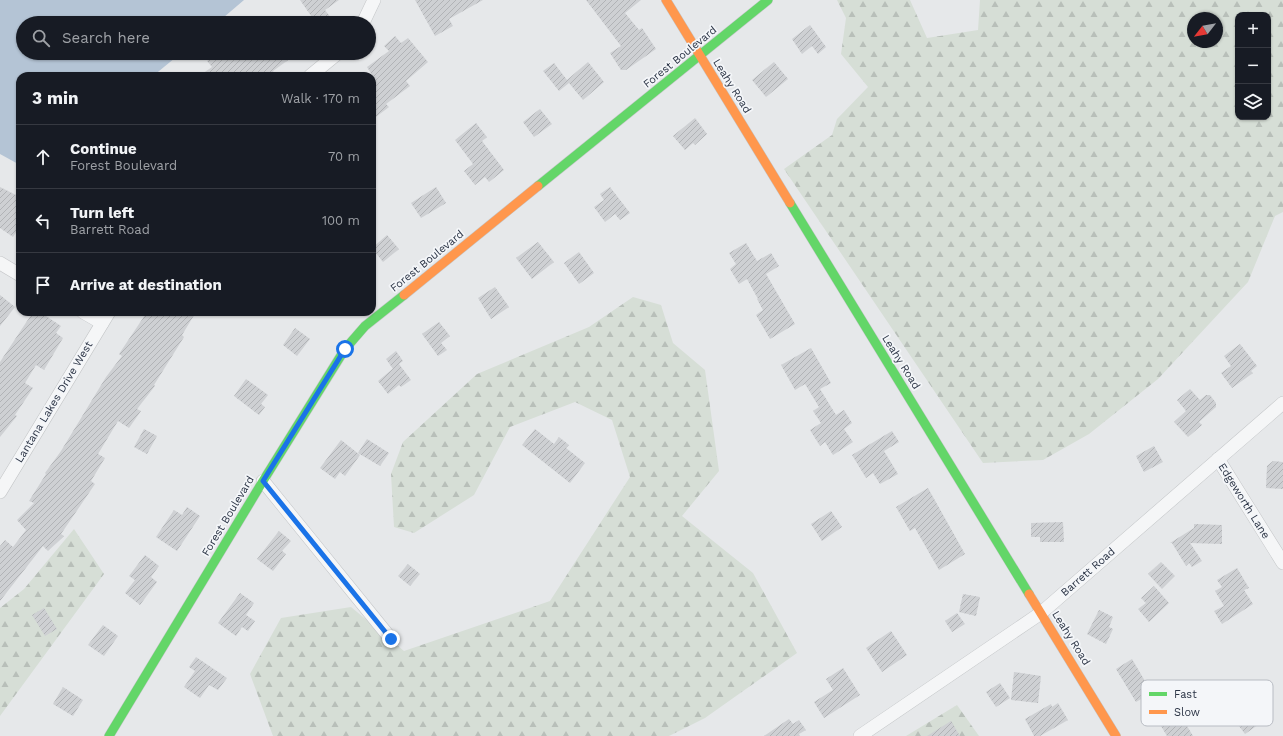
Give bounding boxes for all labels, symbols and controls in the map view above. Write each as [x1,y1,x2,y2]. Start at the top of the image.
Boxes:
north arrow [1187,12,1223,48]
map controls [1235,12,1271,120]
button: + [1235,12,1271,48]
search box [16,16,376,60]
street label: Forest Boulevard [641,23,719,91]
icon: search [30,27,52,49]
text: Search here [62,29,150,47]
button: − [1235,48,1271,84]
street label: Leahy Road [710,56,754,116]
button: layers [1235,84,1271,120]
text: 3 min [32,88,78,108]
text: Walk · 170 m [281,91,360,106]
text: Continue [70,140,137,158]
icon: ahead [32,146,54,168]
text: 70 m [328,149,360,164]
text: Forest Boulevard [70,158,177,173]
text: Turn left [70,204,134,222]
icon: left [32,210,54,232]
text: 100 m [322,213,360,228]
text: Barrett Road [70,222,150,237]
street label: Forest Boulevard [388,227,466,295]
icon: arrive [32,274,54,296]
text: Arrive at destination [70,276,222,294]
street label: Leahy Road [879,332,923,392]
street label: Lantana Lakes Drive West [13,339,96,465]
route start [336,340,354,358]
street label: Edgeworth Lane [1216,461,1272,541]
street label: Forest Boulevard [199,474,257,558]
street label: Barrett Road [1058,545,1118,599]
street label: Leahy Road [1049,608,1093,668]
route end [382,630,400,648]
legend [1141,680,1273,726]
text: Fast [1174,688,1197,701]
text: Slow [1174,706,1200,719]

